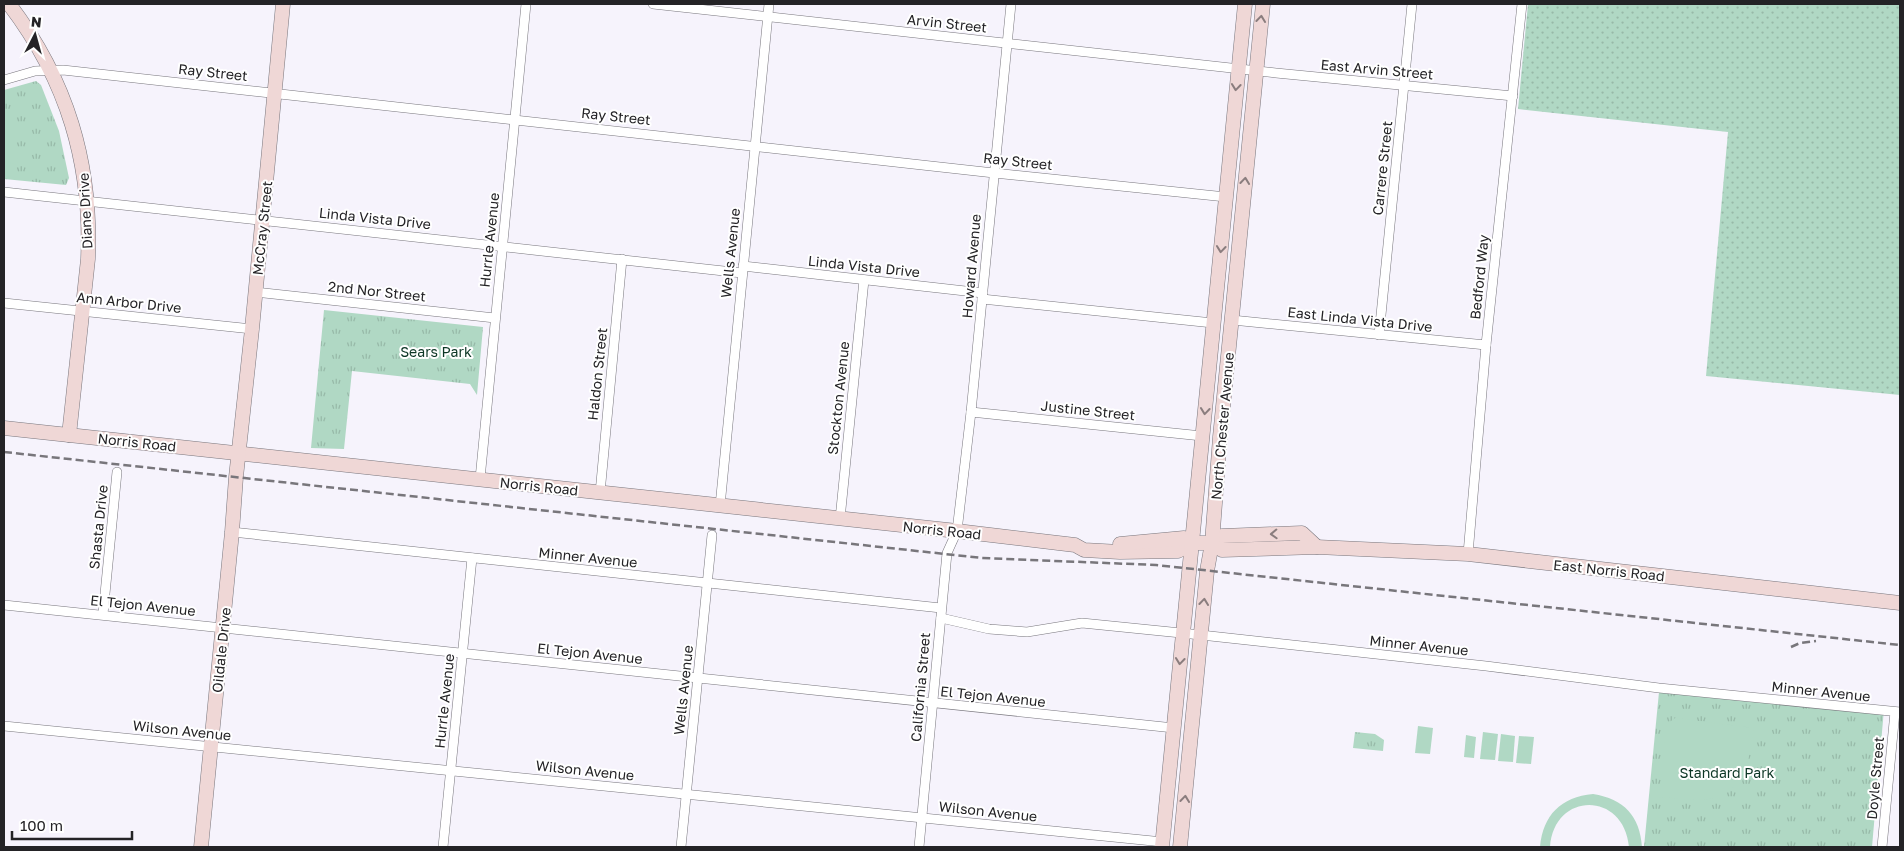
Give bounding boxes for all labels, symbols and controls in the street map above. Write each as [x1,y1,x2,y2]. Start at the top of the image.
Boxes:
north arrow [10,10,60,60]
street label: Arvin Street [906,10,988,36]
text: N [30,13,43,31]
one-way arrow [1255,15,1266,23]
street label: East Arvin Street [1320,56,1434,82]
street label: Ray Street [177,60,249,84]
one-way arrow [1231,83,1242,91]
street label: Ray Street [580,104,652,128]
street label: Carrere Street [1369,120,1395,216]
street label: Ray Street [982,149,1054,173]
street label: Diane Drive [75,172,95,250]
one-way arrow [1240,176,1251,184]
street label: McCray Street [249,180,275,276]
street label: Hurrle Avenue [476,192,502,288]
street label: Linda Vista Drive [318,204,432,232]
street label: Wells Avenue [717,207,743,299]
street label: Howard Avenue [958,213,984,319]
street label: Bedford Way [1466,234,1492,320]
one-way arrow [1215,245,1226,253]
street label: Linda Vista Drive [807,252,921,280]
street label: 2nd Nor Street [327,277,427,305]
street label: Ann Arbor Drive [76,288,182,316]
street label: East Linda Vista Drive [1287,303,1433,335]
street label: Haldon Street [584,327,610,421]
street label: Stockton Avenue [824,340,852,456]
park label: Sears Park [400,343,472,360]
street label: North Chester Avenue [1207,351,1237,501]
street label: Justine Street [1040,397,1136,423]
one-way arrow [1200,407,1211,415]
street label: Norris Road [97,429,177,455]
street label: Norris Road [499,473,579,499]
street label: Shasta Drive [85,484,111,570]
street label: Norris Road [902,517,982,543]
one-way arrow [1270,528,1278,539]
street label: Minner Avenue [538,543,638,571]
street label: East Norris Road [1553,556,1665,584]
street label: El Tejon Avenue [90,591,196,619]
one-way arrow [1198,598,1209,606]
street label: Oildale Drive [208,607,234,693]
street label: Minner Avenue [1369,631,1469,659]
street label: California Street [907,632,933,742]
street label: El Tejon Avenue [537,639,643,667]
street label: Wells Avenue [670,644,696,736]
street label: Hurrle Avenue [431,653,457,749]
one-way arrow [1175,658,1186,666]
street label: Minner Avenue [1771,677,1871,705]
street label: El Tejon Avenue [940,682,1046,710]
street label: Wilson Avenue [132,716,232,744]
street label: Doyle Street [1863,736,1887,820]
street label: Wilson Avenue [535,756,635,784]
park label: Standard Park [1679,764,1775,781]
one-way arrow [1179,794,1190,802]
street label: Wilson Avenue [938,797,1038,825]
scale bar [12,808,132,840]
text: 100 m [20,816,63,834]

